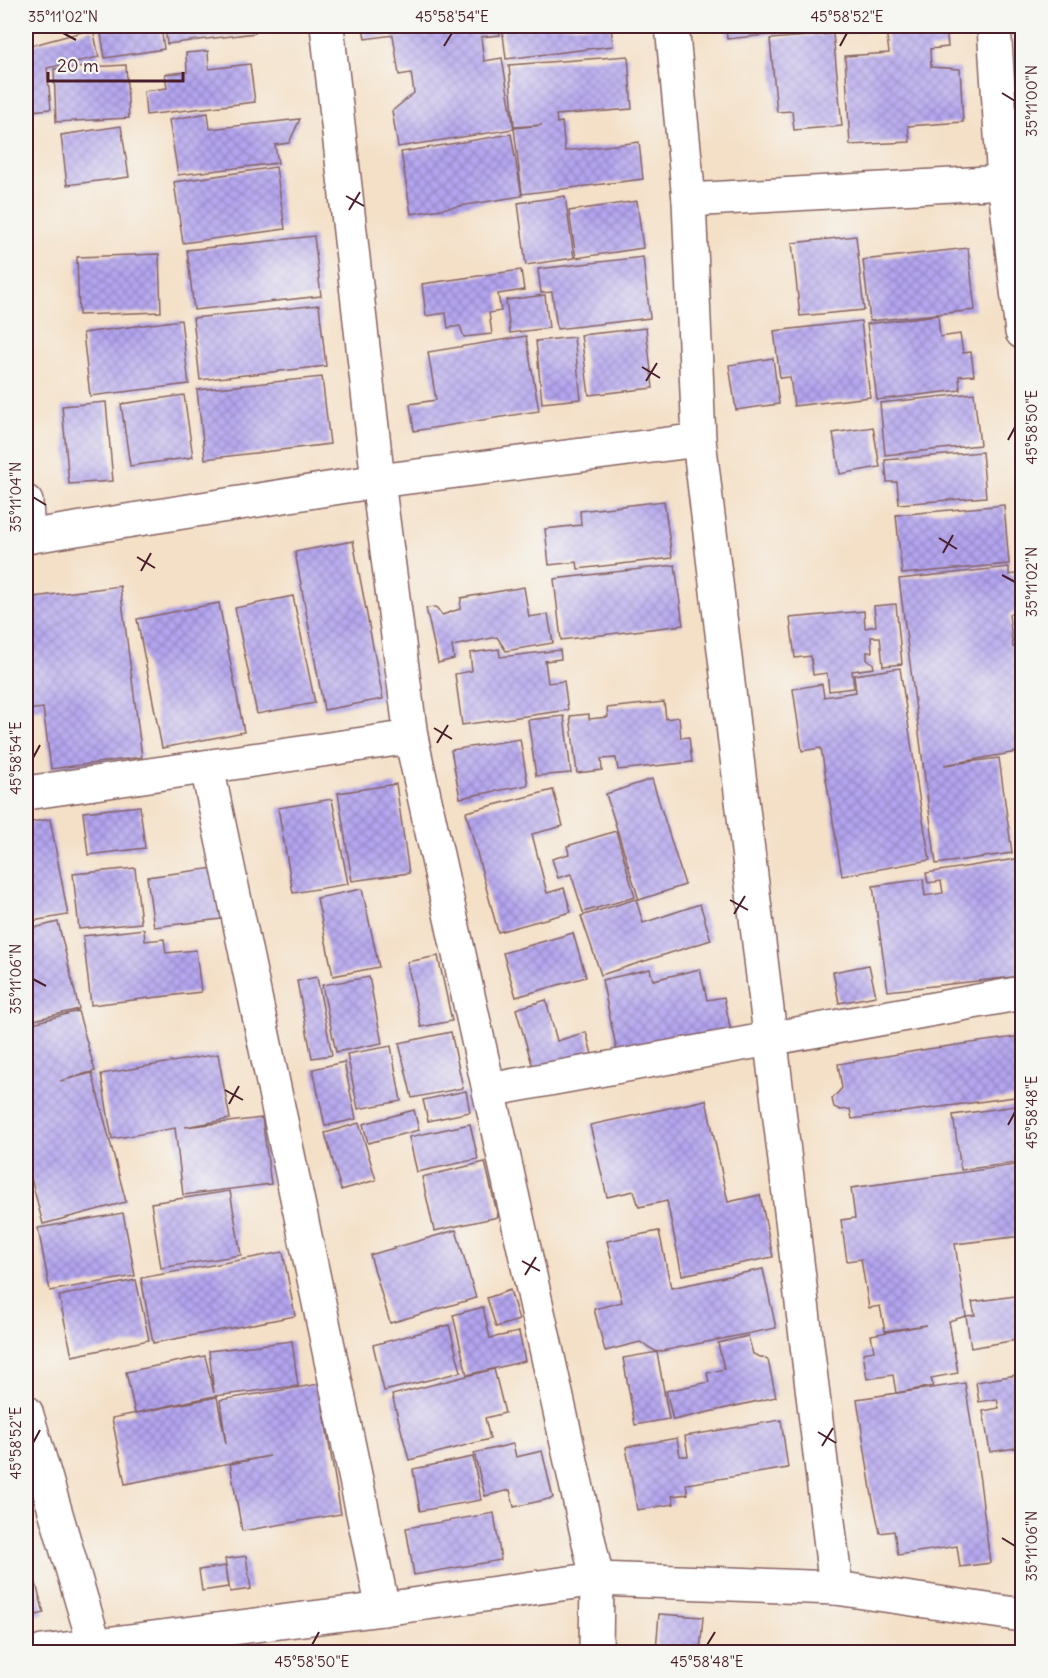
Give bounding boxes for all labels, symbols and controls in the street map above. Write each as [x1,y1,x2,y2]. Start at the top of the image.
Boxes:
text: 35°11'02"N [28,7,98,26]
text: 45°58'54"E [415,7,489,26]
text: 45°58'52"E [810,7,884,26]
scale bar [48,45,183,83]
text: 20 m [57,54,99,77]
text: 35°11'00"N [1022,65,1041,137]
text: 45°58'50"E [1022,389,1041,464]
text: 35°11'04"N [6,462,25,532]
text: 35°11'02"N [1022,547,1041,617]
text: 45°58'54"E [6,721,25,795]
text: 35°11'06"N [6,944,25,1014]
text: 45°58'48"E [1022,1075,1041,1149]
text: 45°58'52"E [6,1406,25,1480]
text: 35°11'06"N [1022,1511,1041,1581]
text: 45°58'50"E [275,1652,350,1671]
text: 45°58'48"E [670,1652,744,1671]

